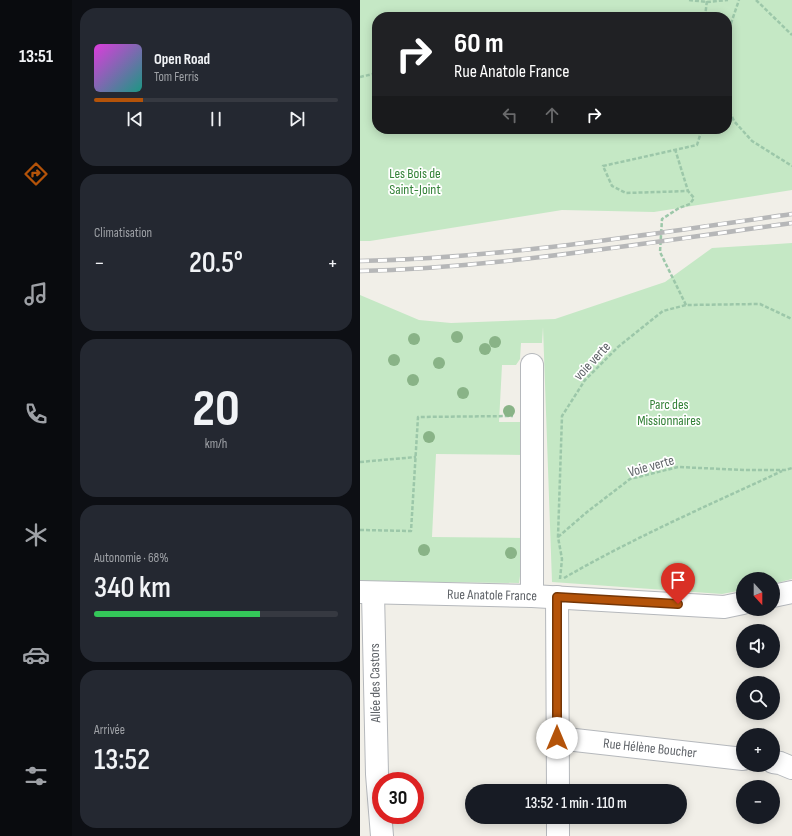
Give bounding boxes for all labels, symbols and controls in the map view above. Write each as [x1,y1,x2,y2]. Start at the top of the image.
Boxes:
text: 60 m [454,27,503,60]
icon: right [388,28,440,80]
text: 13:51 [19,46,53,67]
text: Open Road [154,50,210,69]
text: Rue Anatole France [454,61,570,82]
text: Tom Ferris [154,69,199,85]
icon: left [499,104,521,126]
icon: ahead [541,104,563,126]
icon: right [583,104,605,126]
icon: previous [124,108,146,130]
icon: pause [205,108,227,130]
icon: next [286,108,308,130]
icon: directions [22,160,50,188]
park label: Les Bois de Saint-Joint [389,165,441,198]
text: Climatisation [94,225,152,241]
text: 20.5° [189,245,243,281]
text: − [94,250,105,277]
text: + [327,250,338,277]
icon: music [22,280,50,308]
street label: voie verte [570,338,614,384]
text: 20 [192,378,240,441]
park label: Parc des Missionnaires [637,396,701,429]
icon: phone [22,400,50,428]
text: km/h [205,436,227,452]
street label: Voie verte [626,451,676,481]
icon: climate [22,521,50,549]
text: Autonomie · 68% [94,550,169,566]
pin [661,563,695,604]
icon: arrive [667,569,689,591]
text: 340 km [94,570,171,606]
north arrow [736,572,780,616]
map controls [736,572,780,824]
street label: Rue Anatole France [447,586,537,604]
button: sound [736,624,780,668]
icon: car [22,641,50,669]
street label: Allée des Castors [366,643,384,724]
button: search [736,676,780,720]
position arrow [536,717,578,759]
text: Arrivée [94,722,125,738]
button: + [736,728,780,772]
street label: Rue Hélène Boucher [602,735,698,761]
text: 13:52 [94,742,150,778]
icon: filters [22,762,50,790]
speed limit sign: 30 [372,772,424,824]
button: − [736,780,780,824]
text: 13:52 · 1 min · 110 m [525,794,627,813]

